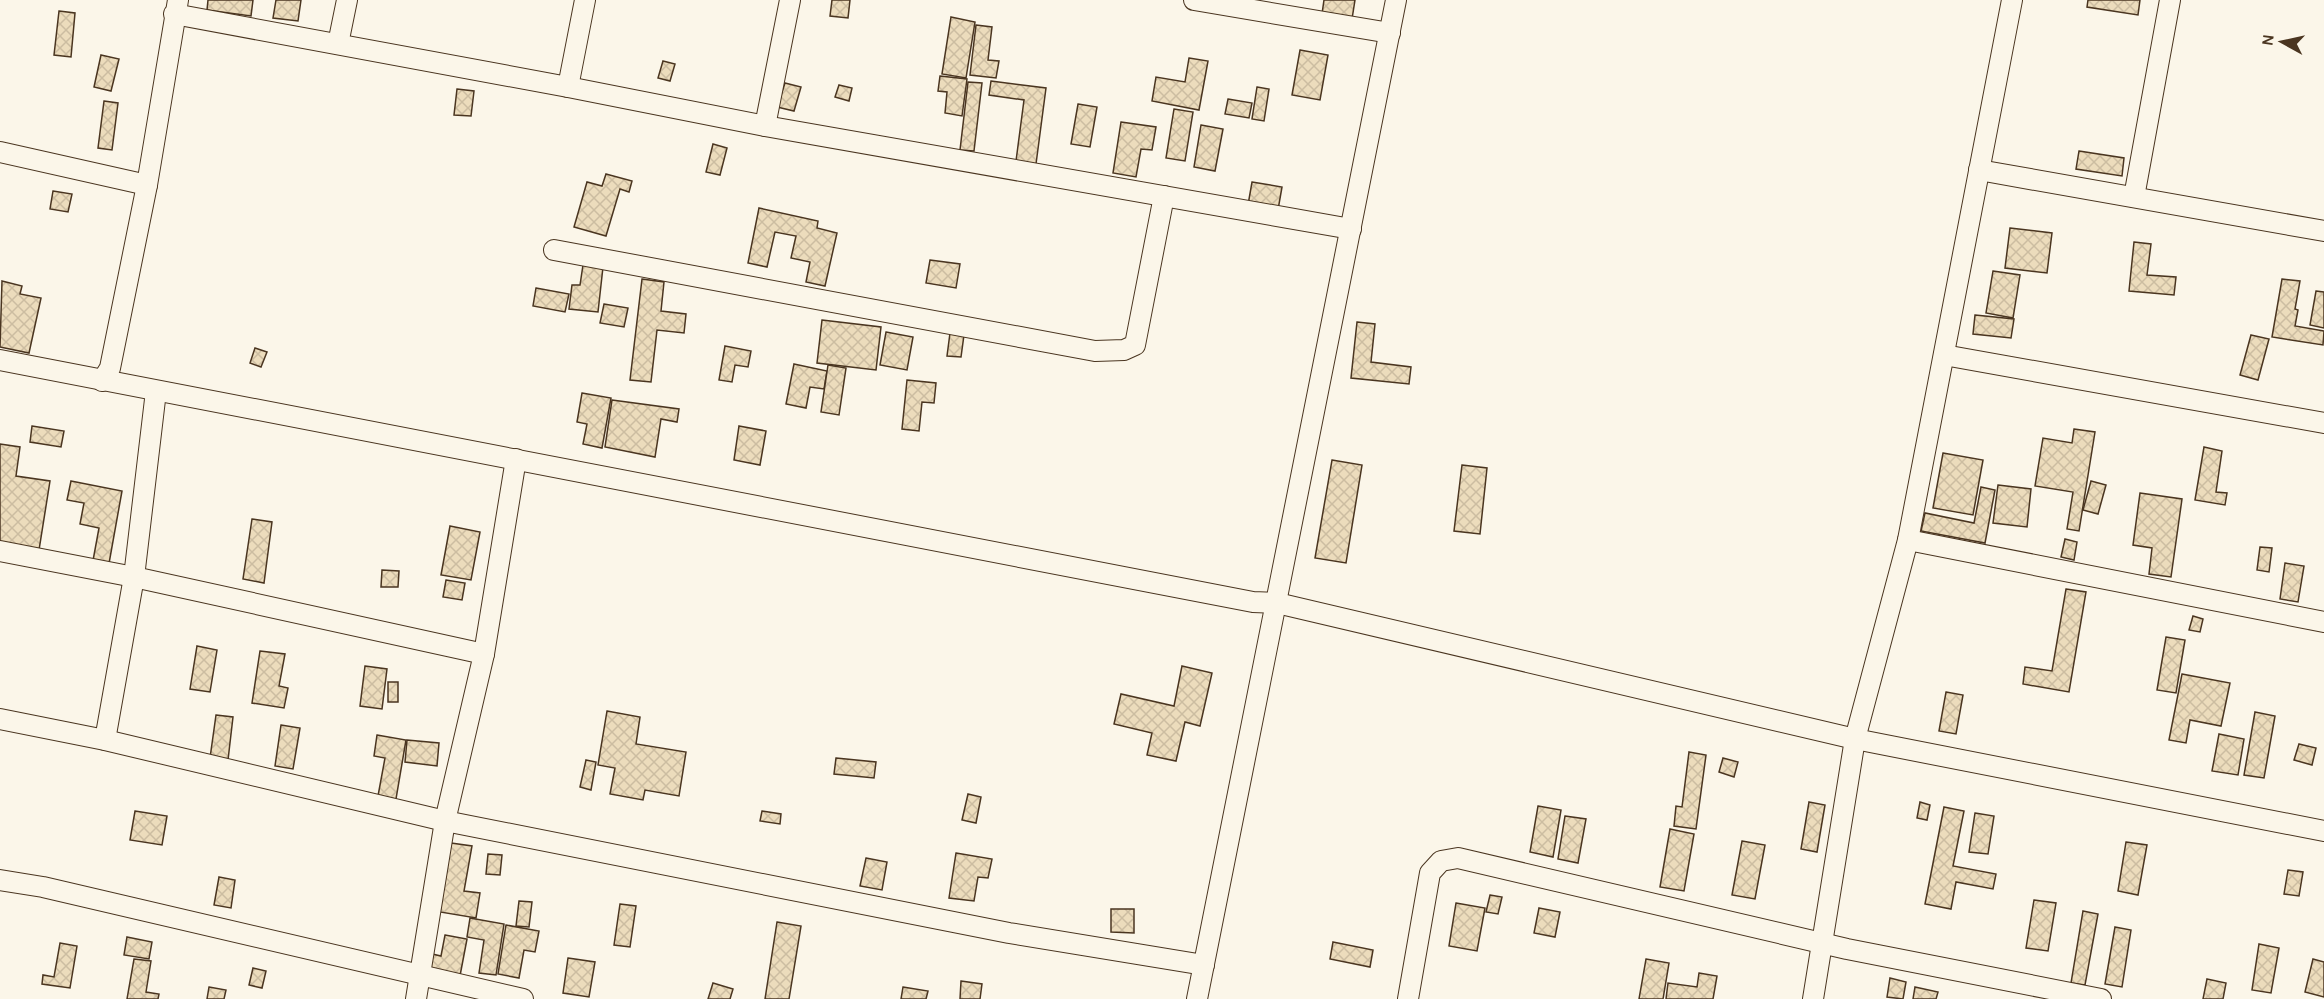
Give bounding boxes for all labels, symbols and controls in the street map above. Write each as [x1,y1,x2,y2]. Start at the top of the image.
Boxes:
north arrow [2252,12,2312,72]
text: N [2257,33,2278,47]

